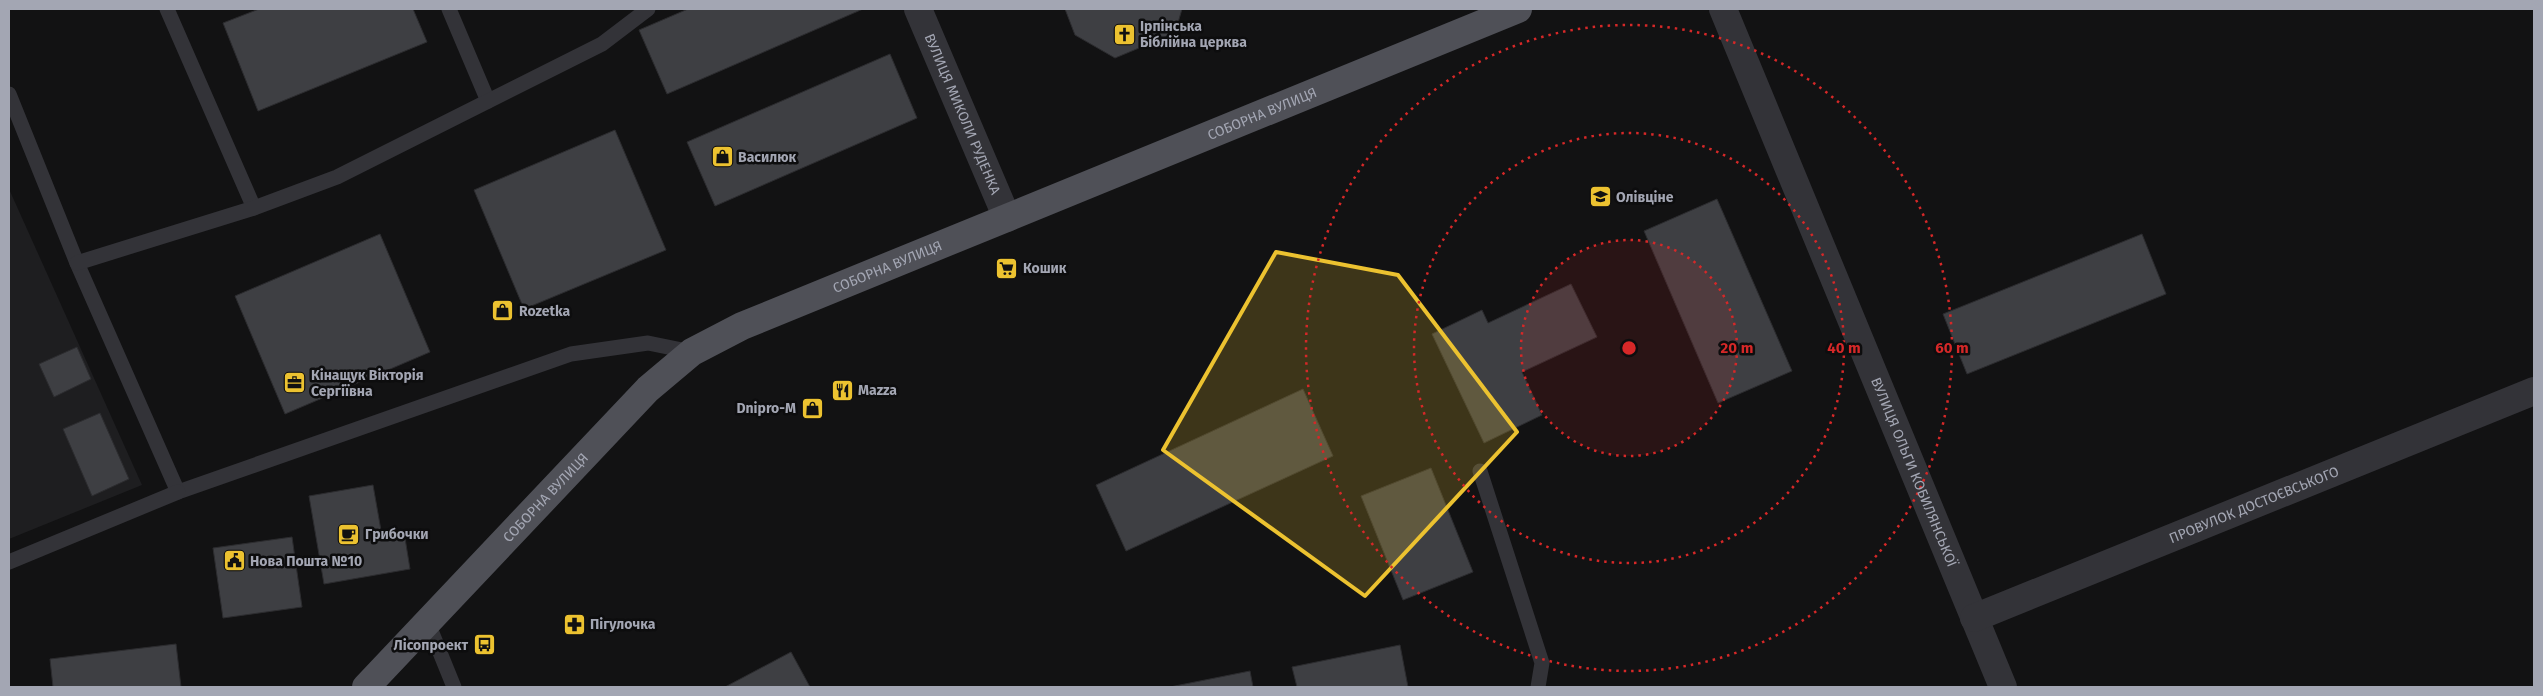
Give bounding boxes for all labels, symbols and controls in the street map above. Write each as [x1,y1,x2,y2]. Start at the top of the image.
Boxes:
place label: Ірпінська Біблійна церква [1140,18,1247,51]
church icon: Ірпінська Біблійна церква [1112,22,1136,46]
street label: ВУЛИЦЯ МИКОЛИ РУДЕНКА [920,31,1004,197]
street label: СОБОРНА ВУЛИЦЯ [1205,84,1319,144]
shop icon: Василюк [710,145,734,169]
place label: Василюк [738,149,797,166]
school or university icon: Олівціне [1588,185,1612,209]
place label: Олівціне [1616,189,1674,206]
street label: СОБОРНА ВУЛИЦЯ [830,237,945,297]
supermarket icon: Кошик [995,256,1019,280]
place label: Кошик [1023,260,1067,277]
shop icon: Rozetka [491,299,515,323]
place label: Rozetka [519,303,570,320]
centre of rings [1620,339,1638,357]
text: 20 m [1721,339,1753,357]
text: 40 m [1827,339,1861,357]
text: 60 m [1935,339,1969,357]
place label: Кінащук Вікторія Сергіївна [311,367,424,400]
office icon: Кінащук Вікторія Сергіївна [283,371,307,395]
street label: ВУЛИЦЯ ОЛЬГИ КОБИЛЯНСЬКОЇ [1867,375,1961,570]
restaurant icon: Mazza [830,378,854,402]
place label: Mazza [858,382,897,399]
shop icon: Dnipro-M [800,396,824,420]
place label: Dnipro-M [736,400,796,417]
street label: СОБОРНА ВУЛИЦЯ [500,450,592,546]
street label: ПРОВУЛОК ДОСТОЄВСЬКОГО [2167,463,2342,547]
cafe icon: Грибочки [337,522,361,546]
place label: Грибочки [365,526,429,543]
public building icon: Нова Пошта №10 [222,549,246,573]
place label: Нова Пошта №10 [250,553,362,570]
pharmacy icon: Пігулочка [562,612,586,636]
place label: Пігулочка [590,616,656,633]
bus stop icon: Лісопроект [472,633,496,657]
place label: Лісопроект [394,637,468,654]

